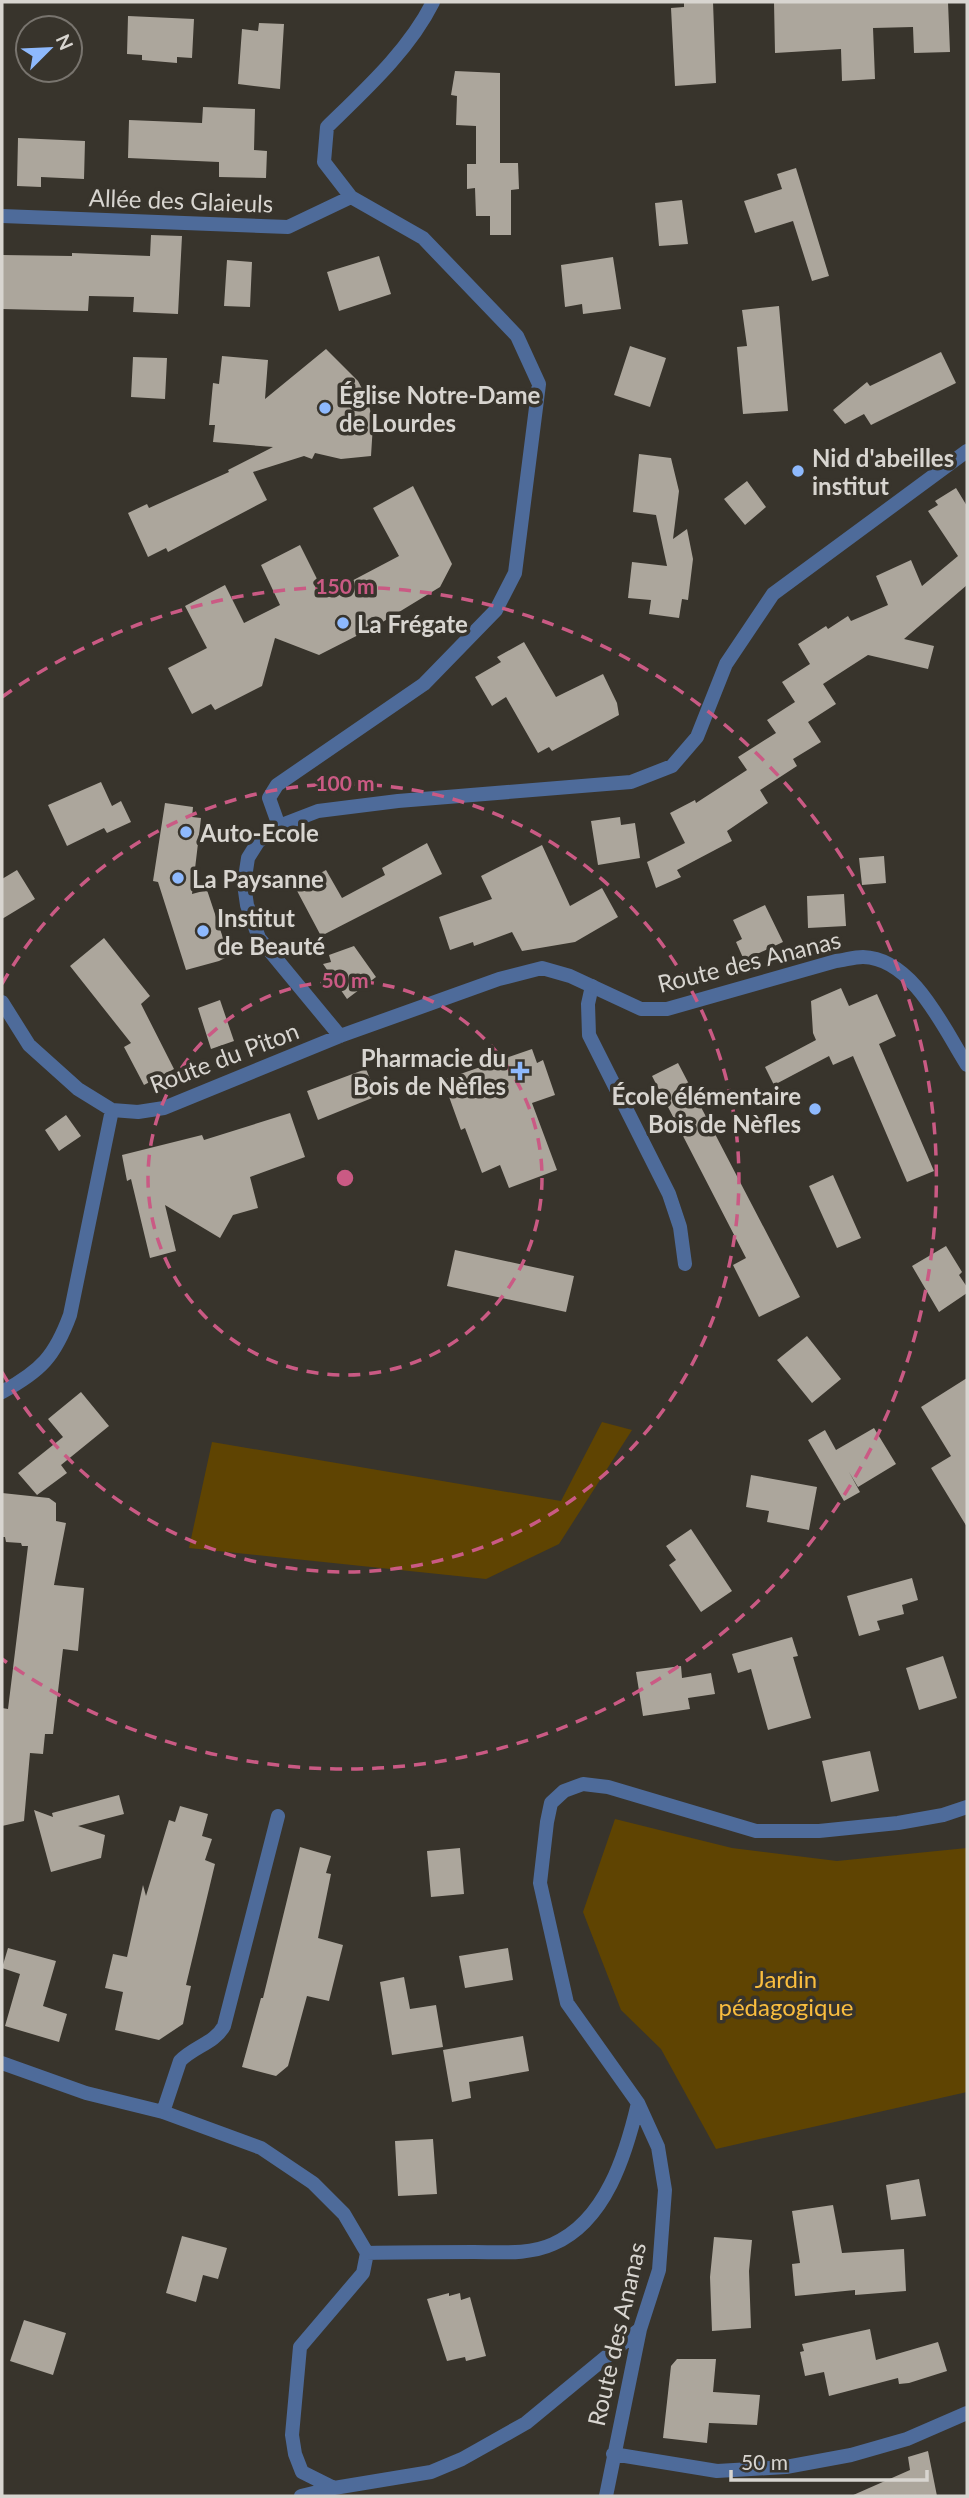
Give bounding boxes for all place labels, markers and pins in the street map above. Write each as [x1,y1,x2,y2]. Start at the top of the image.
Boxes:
place label: Église Notre-Dame de Lourdes [339,380,541,437]
marker: Église Notre-Dame de Lourdes [317,400,333,416]
place label: Nid d'abeilles institut [812,443,954,500]
marker: Nid d'abeilles institut [790,463,806,479]
place label: La Frégate [357,609,468,638]
marker: La Frégate [335,615,351,631]
place label: Auto-Ecole [199,818,319,847]
marker: Auto-Ecole [178,824,194,840]
place label: La Paysanne [192,864,324,893]
marker: La Paysanne [170,870,186,886]
place label: Institut de Beauté [217,903,325,960]
marker: Institut de Beauté [195,923,211,939]
place label: Pharmacie du Bois de Nèfles [353,1043,506,1100]
marker: Pharmacie du Bois de Nèfles [512,1063,528,1079]
place label: École élémentaire Bois de Nèfles [611,1081,801,1138]
marker: École élémentaire Bois de Nèfles [807,1101,823,1117]
centre of rings [333,1166,357,1190]

